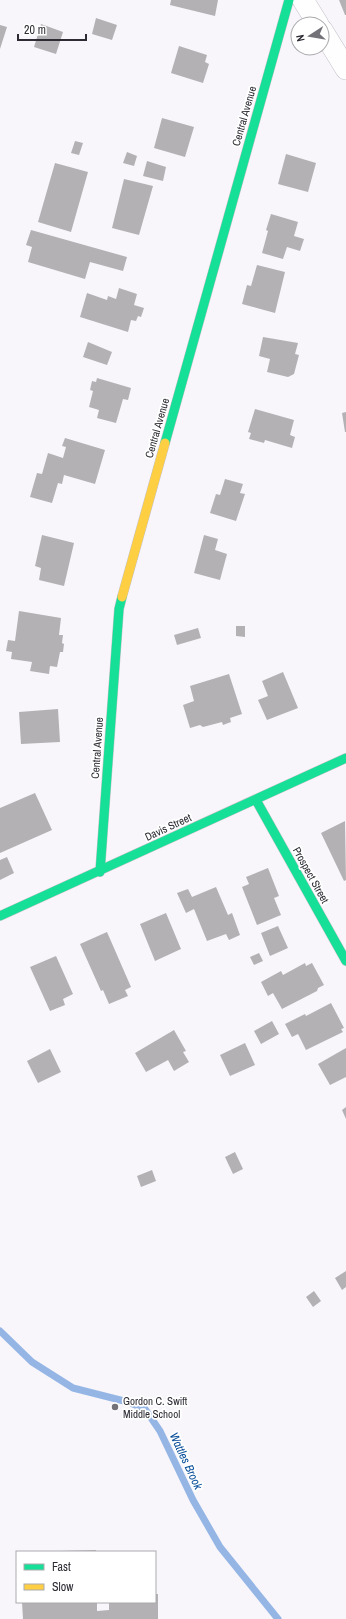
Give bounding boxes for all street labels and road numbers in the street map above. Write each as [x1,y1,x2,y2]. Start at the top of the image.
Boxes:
street label: Central Avenue [229,84,259,148]
street label: Central Avenue [142,396,172,460]
street label: Central Avenue [88,717,106,779]
street label: Davis Street [143,810,194,844]
street label: Prospect Street [290,844,332,906]

